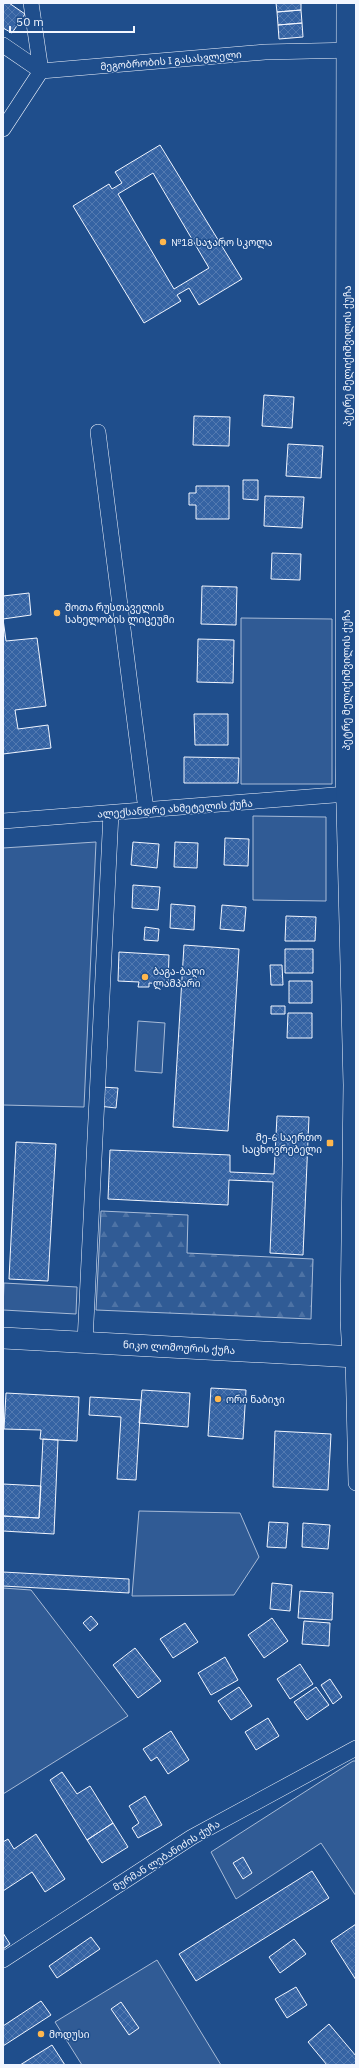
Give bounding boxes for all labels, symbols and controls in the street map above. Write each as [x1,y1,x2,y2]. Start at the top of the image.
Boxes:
scale bar [10,8,134,34]
text: 50 m [16,14,44,29]
street label: მეგობრობის I გასასვლელი [100,48,243,73]
place label: №18 საჯარო სკოლა [171,236,273,249]
marker: №18 საჯარო სკოლა [158,237,168,247]
street label: პეტრე მელიქიშვილის ქუჩა [341,286,354,426]
place label: შოთა რუსთაველის სახელობის ლიცეუმი [65,601,175,626]
marker: შოთა რუსთაველის სახელობის ლიცეუმი [52,608,62,618]
street label: პეტრე მელიქიშვილის ქუჩა [340,610,353,750]
street label: ალექსანდრე ახმეტელის ქუჩა [97,797,253,820]
place label: ბაგა-ბაღი ლამპარი [153,965,205,990]
marker: ბაგა-ბაღი ლამპარი [140,972,150,982]
place label: მე-6 საერთო საცხოვრებელი [242,1131,322,1156]
marker: მე-6 საერთო საცხოვრებელი [325,1138,335,1148]
street label: ნიკო ლომოურის ქუჩა [123,1338,235,1357]
place label: ორი ნაბიჯი [226,1393,285,1406]
marker: ორი ნაბიჯი [213,1394,223,1404]
street label: მურმან ლებანიძის ქუჩა [110,1817,222,1894]
place label: მოდუსი [49,2028,90,2041]
marker: მოდუსი [36,2029,46,2039]

